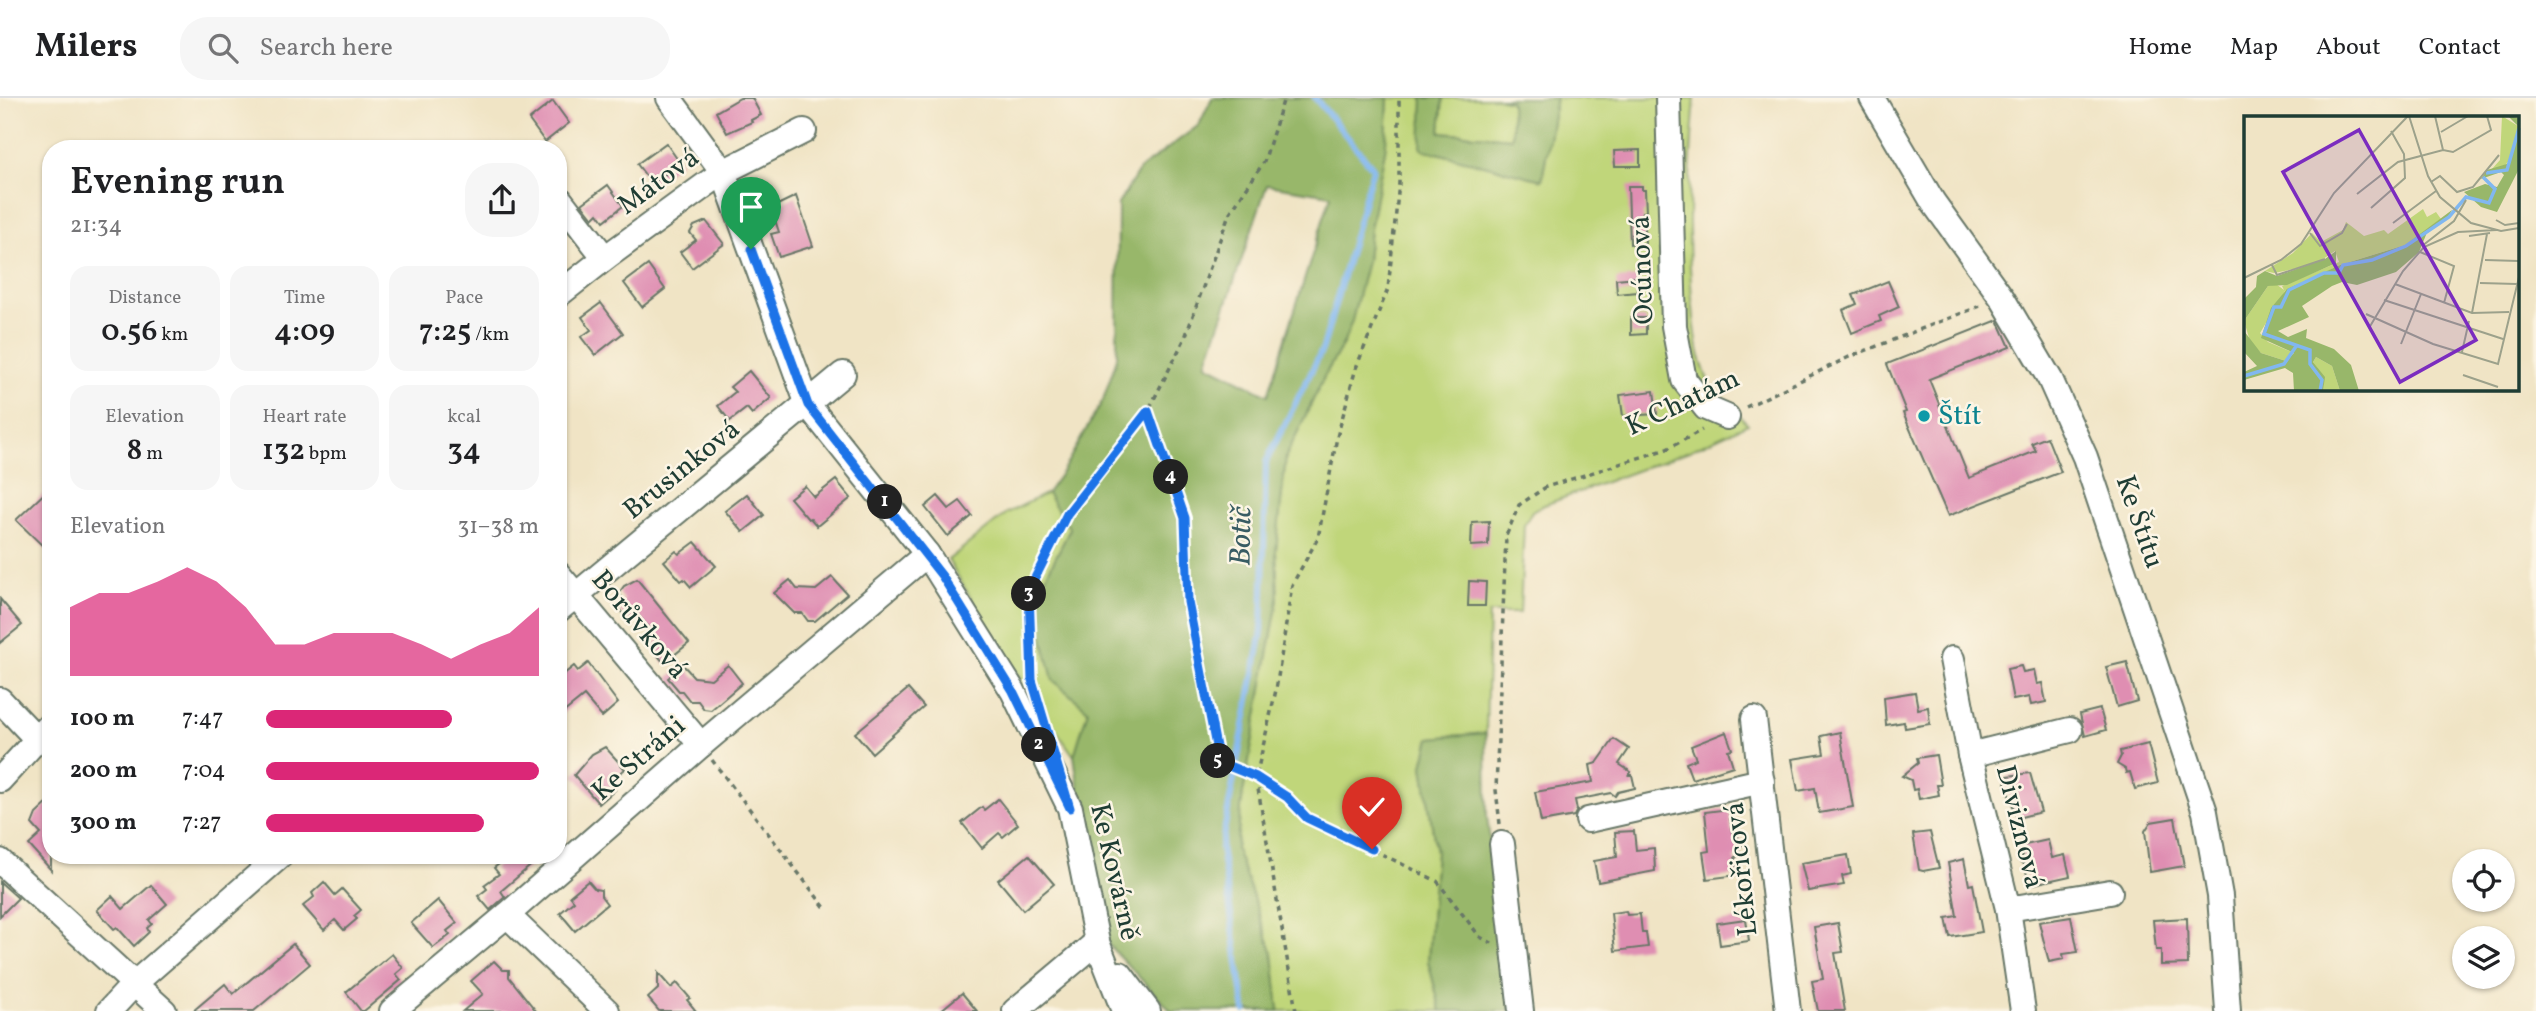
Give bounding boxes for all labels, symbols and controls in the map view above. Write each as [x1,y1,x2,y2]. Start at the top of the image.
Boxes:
search box [180,17,670,80]
text: Milers [35,25,138,71]
icon: search [204,29,242,67]
text: Search here [260,30,393,66]
text: Home [2128,31,2192,65]
text: Map [2230,31,2278,65]
text: About [2316,31,2381,65]
text: Contact [2419,31,2501,65]
inset map [2244,116,2518,390]
street label: Mátová [610,139,708,225]
text: Evening run [70,157,285,210]
button: share [465,163,539,237]
pin [721,177,781,249]
icon: arrive [732,188,770,226]
text: 21:34 [70,210,122,242]
street label: Ocúnová [1622,215,1664,325]
text: Distance [108,285,181,311]
text: Time [284,285,325,311]
text: Pace [445,285,483,311]
text: 0.56 [101,311,157,353]
text: 4:09 [274,311,335,353]
text: 7:25 [419,311,472,353]
text: km [157,322,188,348]
text: /km [472,322,509,348]
street label: K Chatám [1620,360,1746,446]
place label: Štít [1938,397,1982,436]
text: Elevation [105,404,184,430]
text: Heart rate [263,404,346,430]
text: kcal [447,404,481,430]
marker: Štít [1916,408,1932,424]
street label: Brusinková [615,411,749,529]
text: 8 [127,430,142,472]
text: 132 [262,430,305,472]
text: 34 [447,430,481,472]
text: m [142,441,163,467]
text: bpm [305,441,347,467]
pin: 4 [1154,460,1188,494]
text: 4 [1165,463,1176,489]
street label: Ke Štítu [2105,470,2173,574]
pin: 1 [868,484,903,520]
text: 1 [881,488,888,514]
water label: Botič [1220,503,1264,566]
text: Elevation [70,511,166,543]
text: 31–38 m [458,511,539,543]
street label: Borůvková [582,562,696,688]
pin: 3 [1012,576,1046,612]
text: 3 [1024,580,1033,606]
text: 100 m [70,703,135,735]
text: 7:47 [182,703,223,735]
street label: Ke Stráni [584,707,694,811]
pin: 2 [1021,728,1056,762]
text: 2 [1034,731,1043,757]
pin: 5 [1200,744,1236,778]
text: 5 [1213,747,1222,773]
text: 200 m [70,755,137,787]
text: 7:04 [182,755,226,787]
street label: Diviznová [1985,761,2053,893]
pin [1342,777,1402,849]
icon: check [1353,788,1391,826]
street label: Ke Kovárně [1079,800,1149,944]
street label: Lékořicová [1716,800,1768,938]
text: 300 m [70,807,137,839]
text: 7:27 [182,807,222,839]
map controls [2452,849,2515,989]
button: locate [2452,849,2515,912]
button: layers [2452,926,2515,989]

